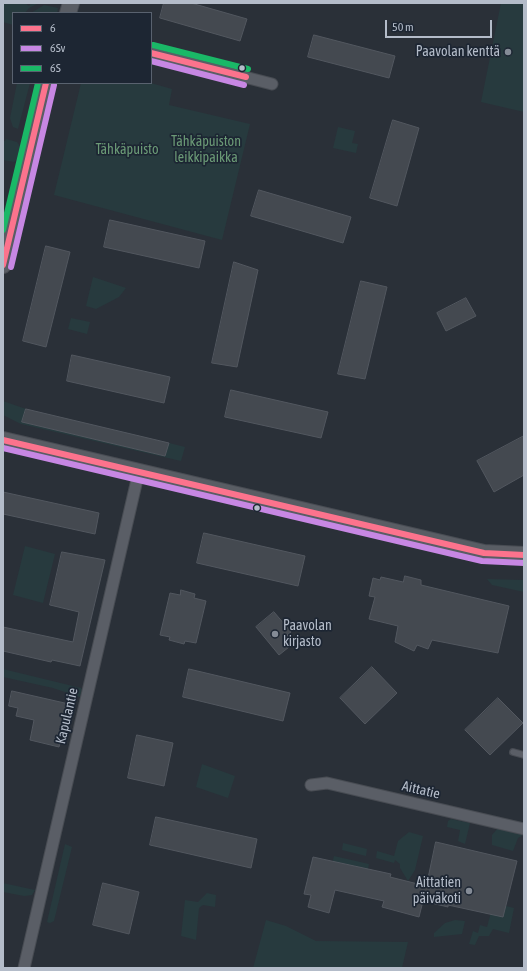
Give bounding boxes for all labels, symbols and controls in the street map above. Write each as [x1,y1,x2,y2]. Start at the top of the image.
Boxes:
legend [12,12,152,84]
scale bar [387,12,494,38]
text: 50 m [392,20,414,34]
text: 6 [50,21,56,35]
text: 6Sv [50,41,66,55]
place label: Paavolan kenttä [416,44,500,60]
marker: Paavolan kenttä [503,47,513,57]
text: 6S [50,61,61,75]
unlabelled marker [237,63,247,73]
park label: Tähkäpuiston leikkipaikka [171,134,241,166]
park label: Tähkäpuisto [95,142,159,158]
unlabelled marker [252,503,262,513]
place label: Paavolan kirjasto [283,618,332,650]
marker: Paavolan kirjasto [270,629,280,639]
street label: Kapulantie [52,686,82,746]
street label: Aittatie [400,778,442,802]
place label: Aittatien päiväkoti [413,875,461,908]
marker: Aittatien päiväkoti [464,886,474,896]

